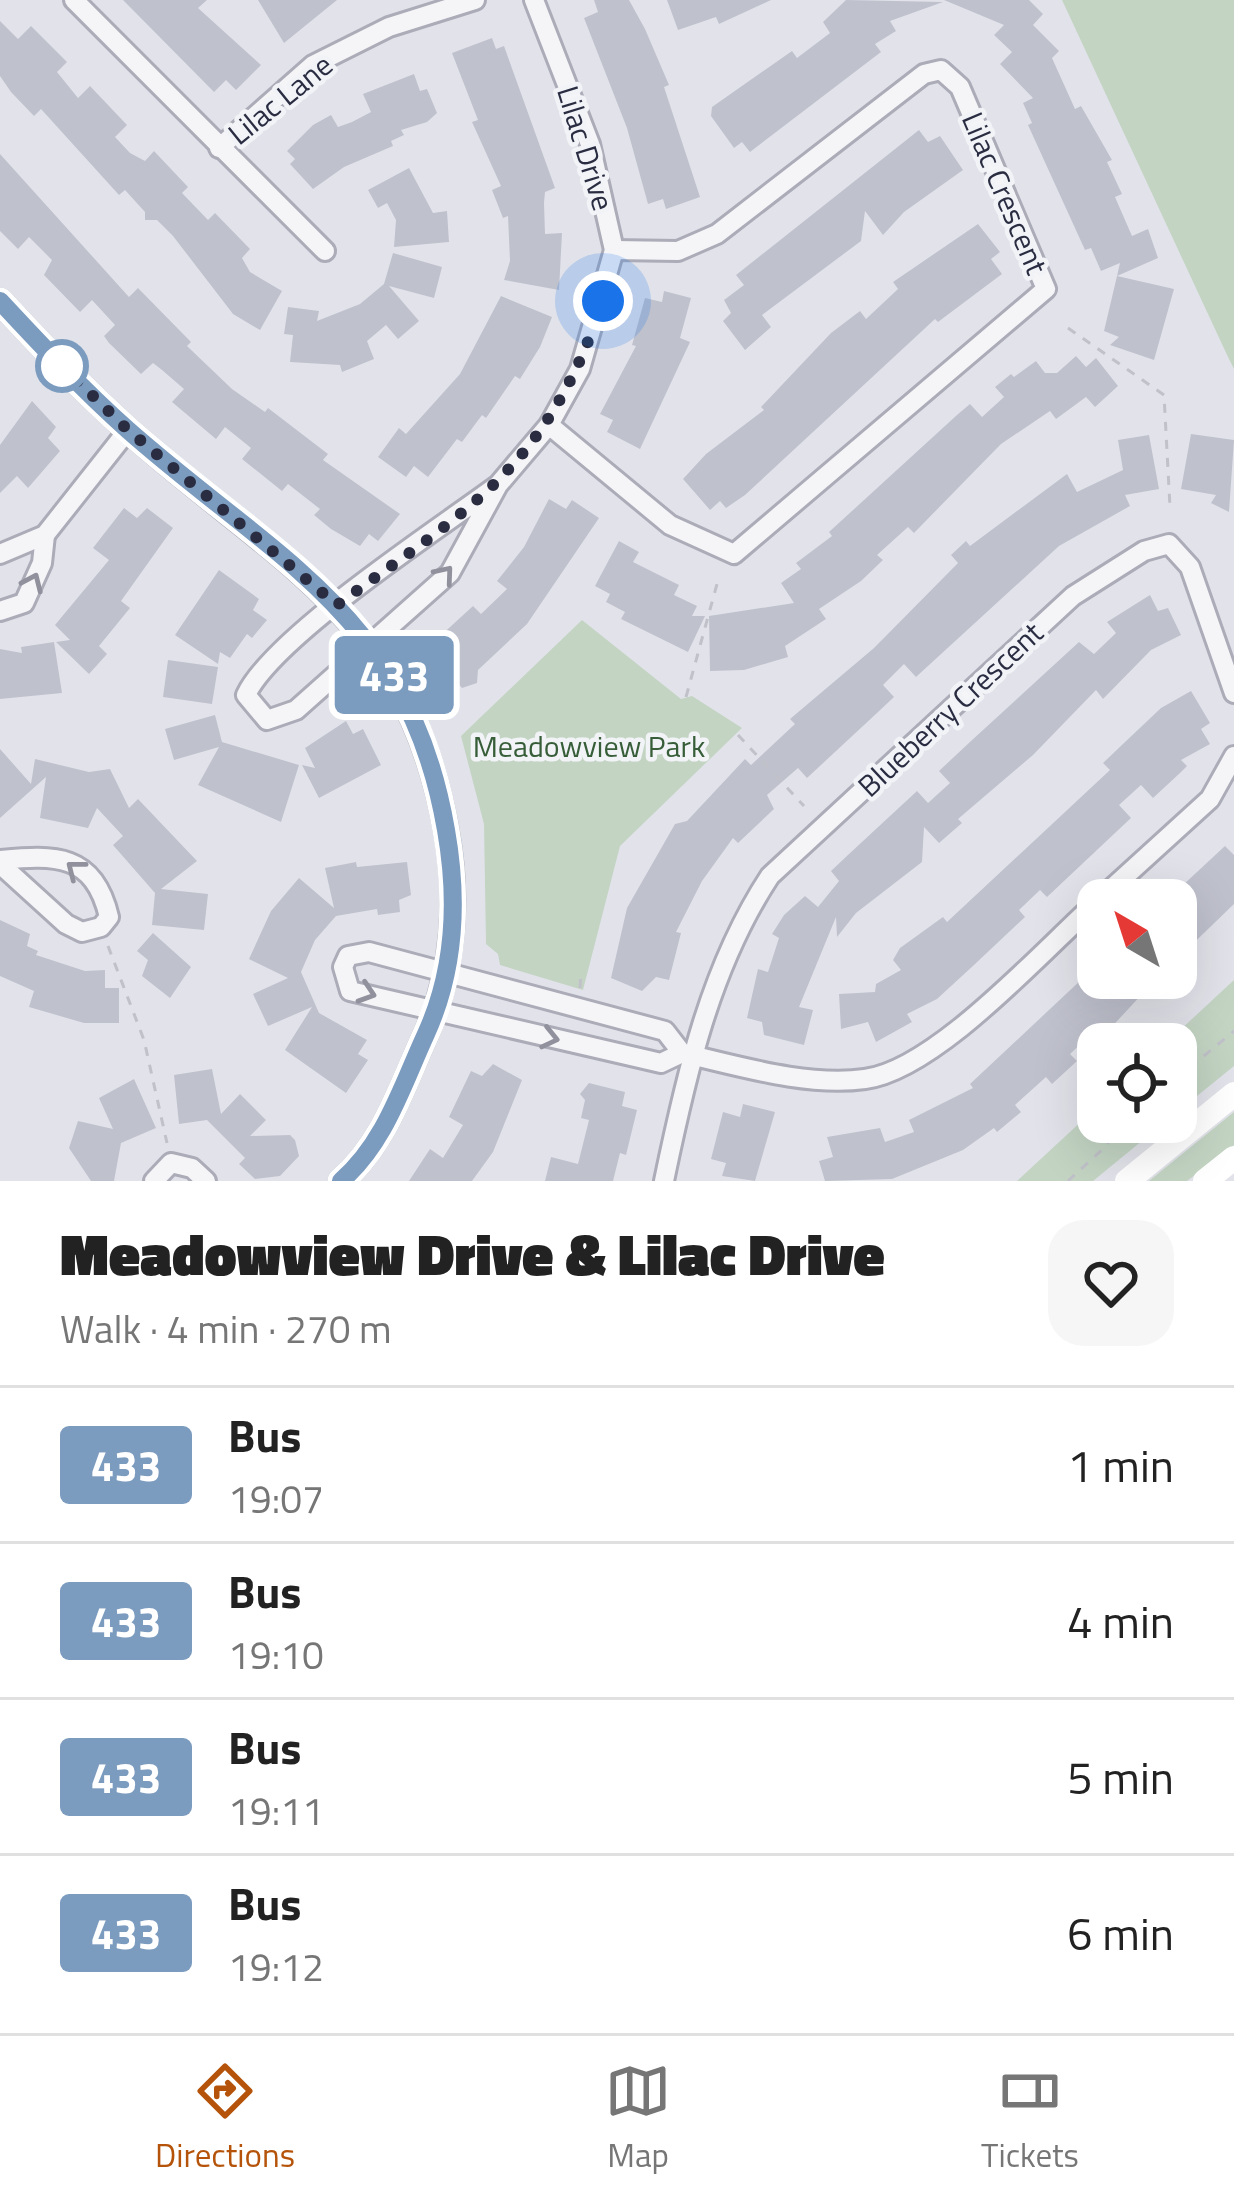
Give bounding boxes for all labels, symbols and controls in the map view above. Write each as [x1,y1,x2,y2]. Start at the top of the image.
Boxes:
street label: Lilac Lane [218,42,342,156]
street label: Lilac Drive [545,80,627,216]
street label: Lilac Crescent [950,105,1060,282]
your location [573,271,633,331]
unlabelled marker [37,341,87,391]
one-way arrow [430,566,452,588]
one-way arrow [19,573,43,594]
street label: Blueberry Crescent [847,610,1054,807]
line badge: 433 [325,636,463,714]
text: 433 [359,643,429,707]
park label: Meadowview Park [473,723,705,769]
one-way arrow [67,862,89,883]
north arrow [1077,879,1197,999]
map controls [1077,879,1197,1143]
one-way arrow [356,979,376,1004]
button: locate [1077,1023,1197,1143]
one-way arrow [539,1024,559,1049]
text: Meadowview Drive & Lilac Drive [60,1210,885,1297]
button: heart [1048,1220,1174,1346]
text: Walk · 4 min · 270 m [60,1299,392,1358]
text: Bus [228,1401,302,1469]
text: 1 min [1067,1431,1174,1499]
text: 433 [91,1433,161,1497]
text: 19:07 [228,1469,324,1528]
text: Bus [228,1557,302,1625]
text: 4 min [1067,1587,1174,1655]
text: 433 [91,1589,161,1653]
text: 19:10 [228,1625,324,1684]
text: Bus [228,1713,302,1781]
text: 5 min [1067,1743,1174,1811]
text: 433 [91,1745,161,1809]
text: 19:11 [228,1781,324,1840]
text: Bus [228,1869,302,1937]
text: 6 min [1067,1899,1174,1967]
text: 433 [91,1901,161,1965]
text: 19:12 [228,1937,324,1996]
tab: Directions [155,2058,295,2180]
tab: Map [605,2058,671,2180]
tab: Tickets [981,2058,1079,2180]

